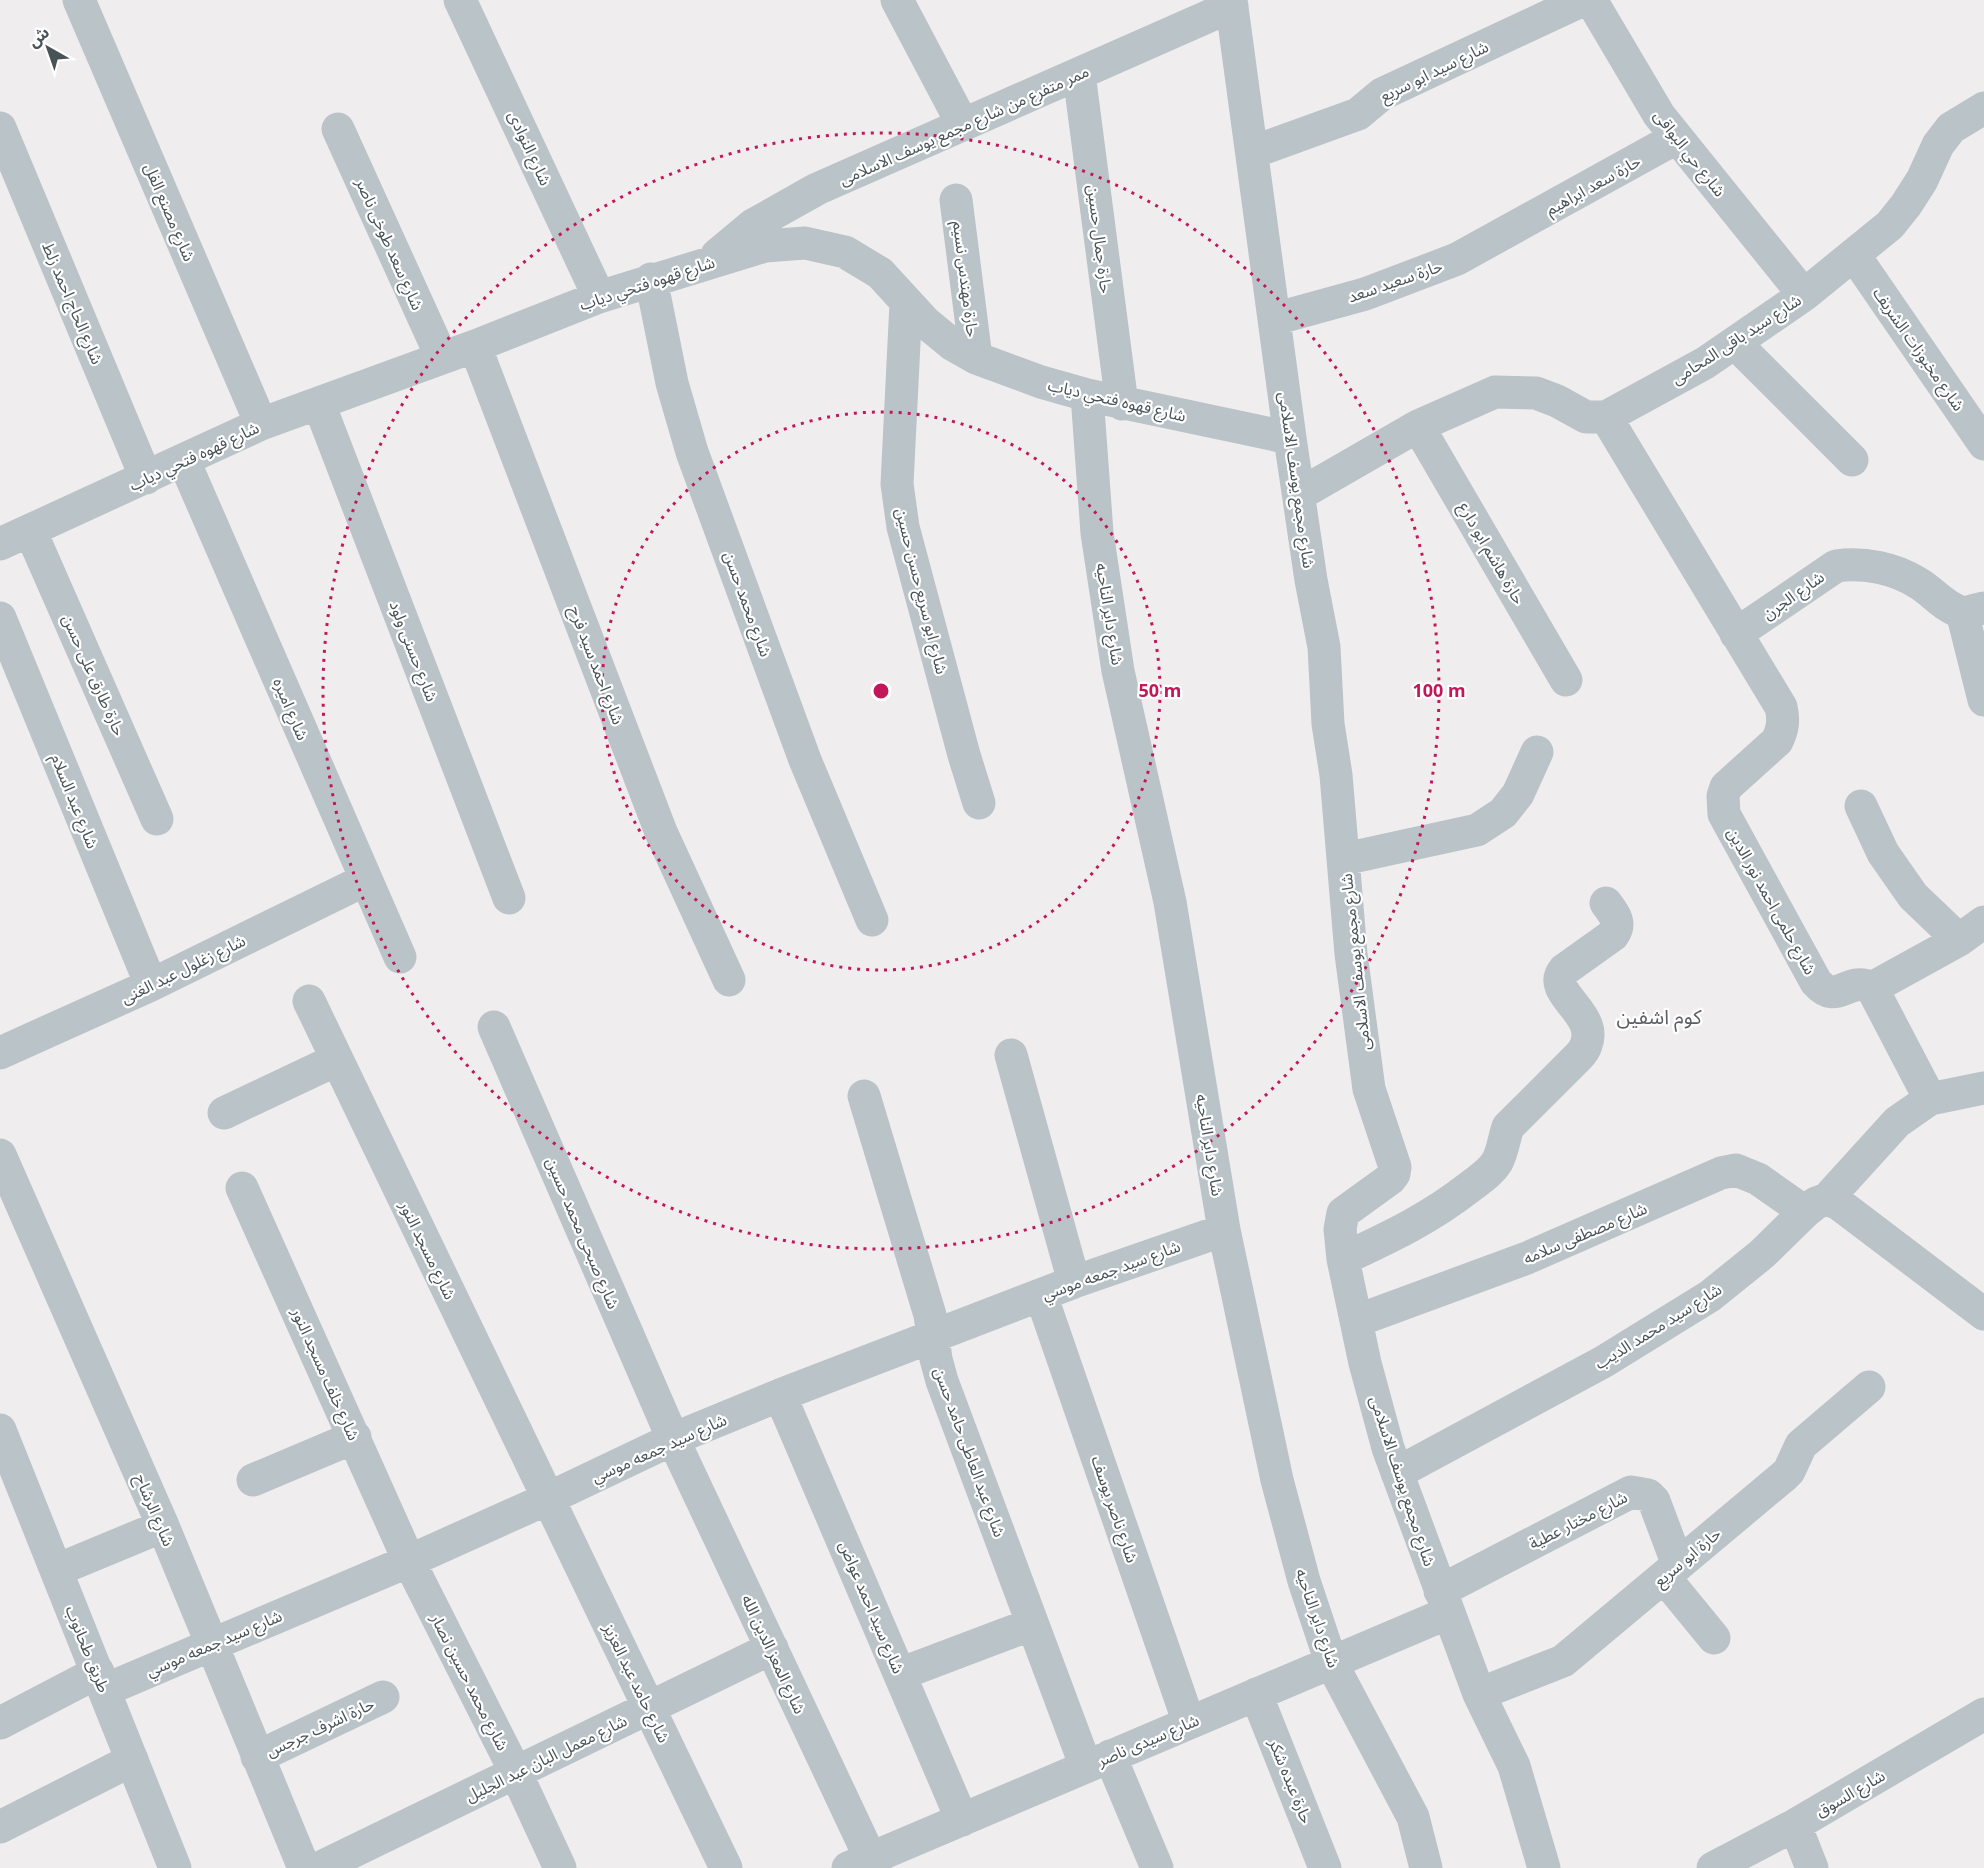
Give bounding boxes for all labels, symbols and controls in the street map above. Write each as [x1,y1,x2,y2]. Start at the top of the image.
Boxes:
north arrow [18,18,78,78]
text: ش [23,21,54,52]
street label: شارع سيد ابو سريع [1376,35,1493,109]
street label: ممر متفرع من شارع مجمع يوسف الاسلامى [836,60,1093,192]
street label: شارع حي البواقى [1648,105,1731,202]
street label: شارع النوادى [501,107,557,190]
street label: حارة سعد ابراهيم [1542,150,1645,222]
street label: شارع مصنع الفل [138,160,201,265]
street label: شارع سعد طوخى ناصر [349,174,429,314]
street label: حارة جمال حسين [1082,183,1118,295]
street label: حارة مهندس نسيم [946,220,984,339]
street label: شارع الحاج احمد زلط [36,239,109,368]
street label: شارع قهوه فتحي دياب [577,251,718,317]
street label: حارة سعيد سعد [1345,255,1445,307]
street label: شارع مخبوزات الشريف [1866,283,1970,416]
street label: شارع سيد باقى المحامى [1667,289,1806,391]
street label: شارع قهوه فتحي دياب [1045,373,1188,429]
street label: شارع مجمع يوسف الاسلامى [1272,390,1320,570]
street label: شارع قهوه فتحي دياب [125,416,263,498]
street label: حارة هاشم ابو دارع [1452,498,1530,609]
street label: شارع ابو سريع حسن حسين [889,506,953,677]
street label: شارع محمد حسن [717,548,777,660]
street label: شارع داير الناحيه [1089,561,1129,667]
street label: شارع الجرن [1758,566,1829,626]
street label: شارع حسنى ولود [383,597,443,705]
street label: شارع احمد سيد فرح [562,603,630,728]
street label: حارة طارق على حسن [57,611,131,739]
street label: شارع اميره [266,674,314,744]
text: 50 m [1139,678,1181,702]
text: 100 m [1412,678,1466,702]
centre of rings [871,681,891,701]
street label: شارع عبد السلام [44,750,104,852]
street label: شارع حلمى احمد نور الدين [1721,824,1822,979]
street label: شارع مجمع يوسف الاسلامى [1335,872,1377,1052]
street label: شارع زغلول عبد الغنى [117,929,250,1011]
district label: كوم اشفين [1617,1003,1702,1032]
street label: شارع داير الناحيه [1189,1092,1229,1198]
street label: شارع صبحى محمد حسين [539,1154,625,1313]
street label: شارع مسجد النور [392,1196,461,1304]
street label: شارع مصطفى سلامه [1520,1197,1651,1271]
street label: شارع سيد جمعه موسي [1039,1235,1184,1307]
street label: شارع سيد محمد الديب [1590,1278,1727,1376]
street label: شارع خلف مسجد النور [285,1303,365,1445]
street label: شارع عبد العاطى حامد حسن [927,1364,1011,1541]
street label: شارع مجمع يوسف الاسلامى [1363,1393,1441,1570]
street label: شارع سيد جمعه موسي [588,1408,731,1490]
street label: شارع ناصر يوسف [1085,1453,1144,1566]
street label: شارع الرشاح [128,1470,180,1550]
street label: شارع مختار عطية [1525,1486,1632,1556]
street label: حارة ابو سريع [1649,1522,1727,1593]
street label: شارع سيد احمد عواض [832,1537,910,1677]
street label: شارع داير الناحيه [1289,1566,1345,1671]
street label: شارع المعز الدين الله [735,1591,811,1718]
street label: طريق طحانوب [61,1602,115,1696]
street label: شارع سيد جمعه موسي [143,1604,286,1683]
street label: شارع محمد حسين نصار [424,1609,514,1755]
street label: شارع حامد عبد العزيز [596,1619,675,1747]
street label: حارة اشرف جرجس [262,1692,378,1762]
street label: شارع معمل البان عبد الجليل [462,1709,631,1809]
street label: شارع سيدى ناصر [1093,1709,1203,1774]
street label: حارة عبده شكر [1264,1734,1318,1827]
street label: شارع السوق [1811,1764,1890,1823]

